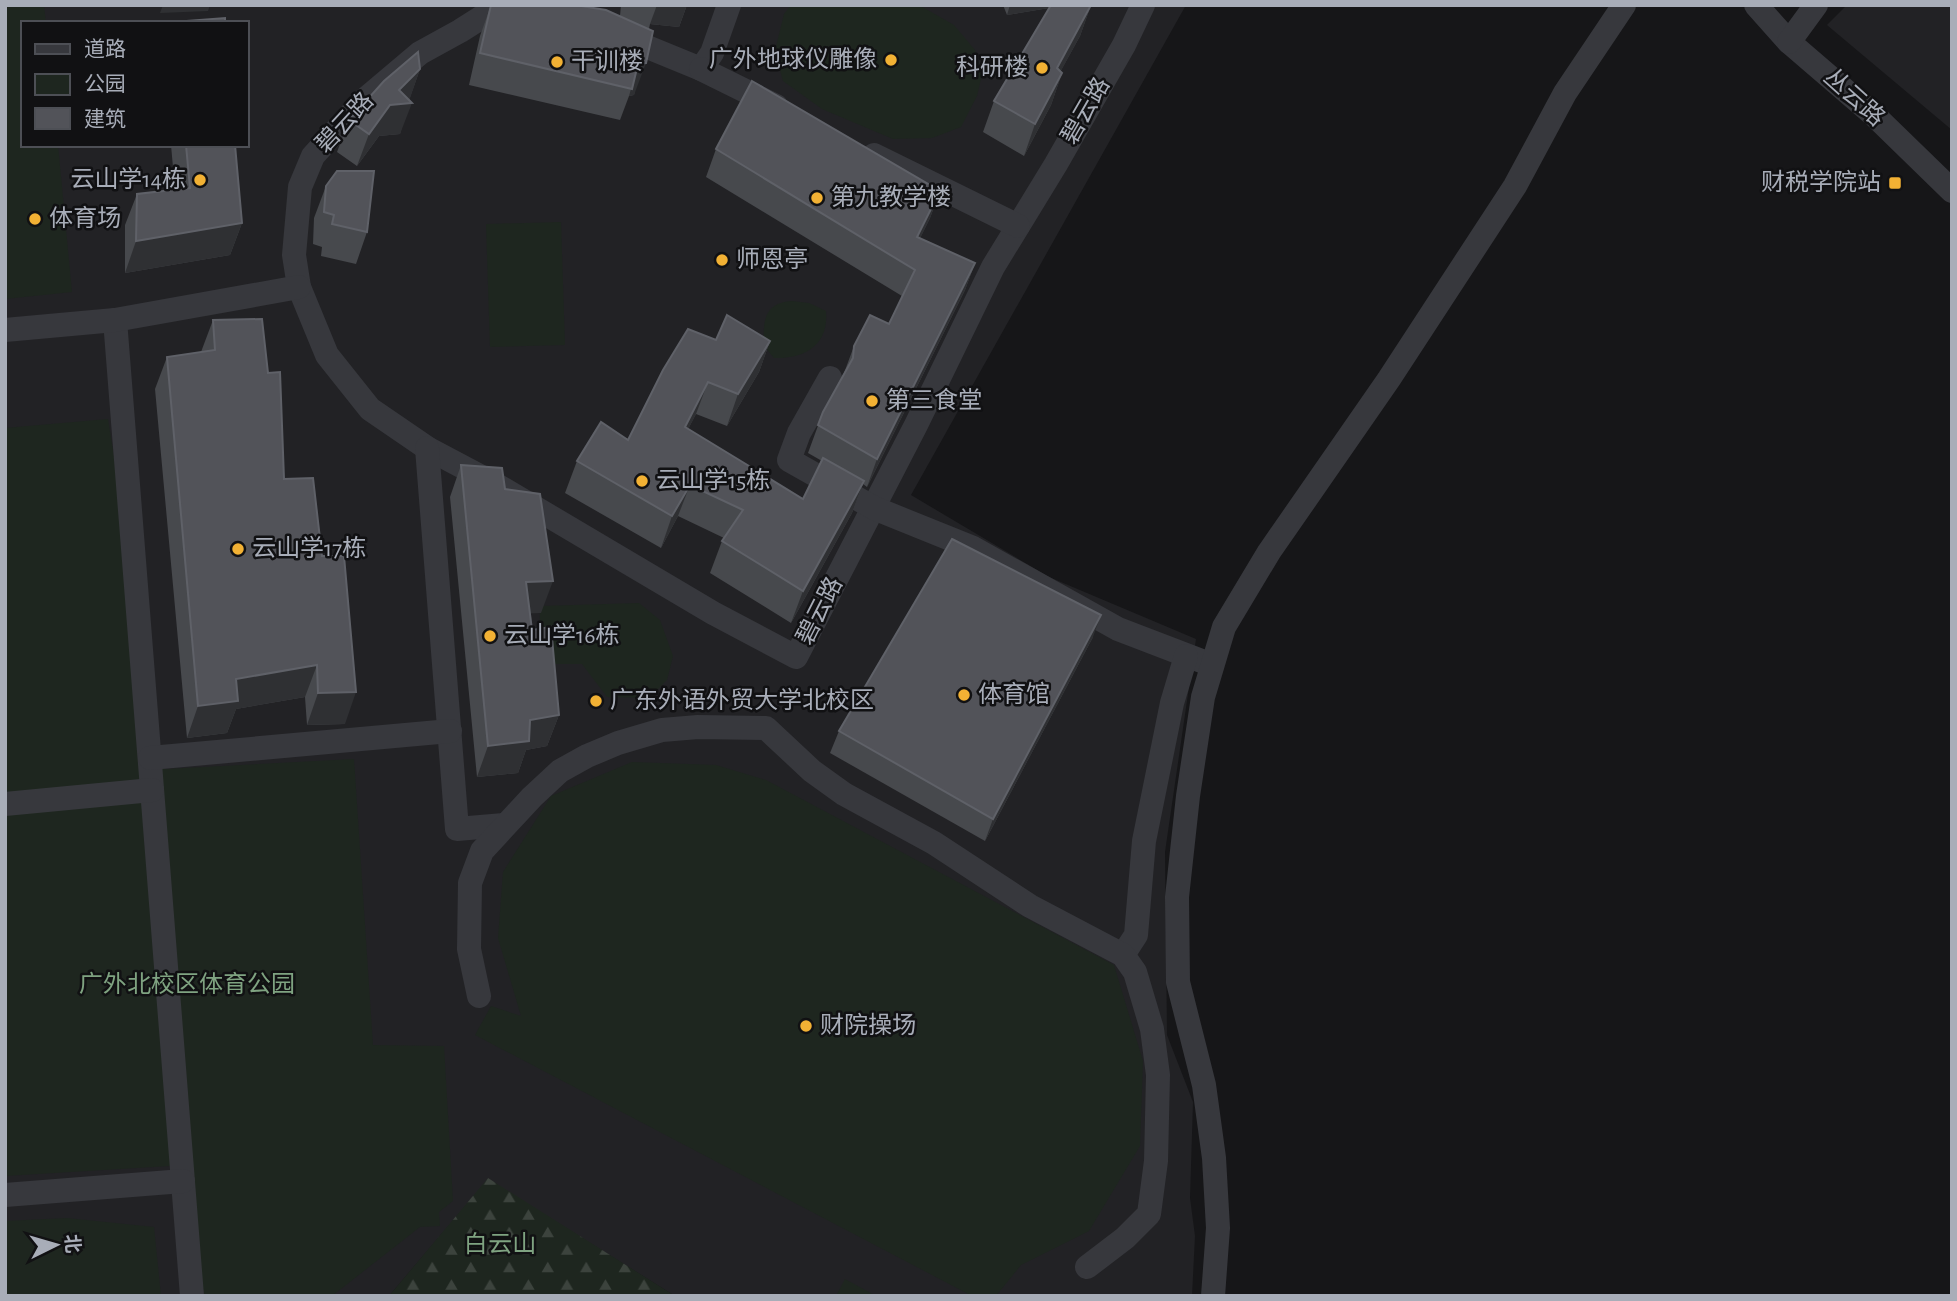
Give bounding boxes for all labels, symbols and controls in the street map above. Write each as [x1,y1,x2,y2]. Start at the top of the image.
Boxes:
legend [21,21,248,147]
text: 道路 [84,38,126,60]
place label: 广外地球仪雕像 [709,46,877,72]
place label: 干训楼 [571,48,643,74]
marker: 广外地球仪雕像 [883,52,899,68]
marker: 干训楼 [549,54,565,70]
place label: 科研楼 [956,54,1028,80]
marker: 科研楼 [1034,60,1050,76]
street label: 丛云路 [1819,64,1890,131]
text: 公园 [84,73,126,95]
street label: 碧云路 [1056,73,1114,148]
street label: 碧云路 [310,87,378,158]
text: 建筑 [84,108,126,130]
place label: 云山学14栋 [70,166,186,192]
place label: 财税学院站 [1761,169,1881,195]
marker: 云山学14栋 [192,172,208,188]
marker: 财税学院站 [1887,175,1903,191]
place label: 第九教学楼 [831,184,951,210]
marker: 第九教学楼 [809,190,825,206]
place label: 体育场 [49,205,121,231]
marker: 体育场 [27,211,43,227]
place label: 师恩亭 [736,246,808,272]
marker: 师恩亭 [714,252,730,268]
place label: 第三食堂 [886,387,982,413]
marker: 第三食堂 [864,393,880,409]
place label: 云山学15栋 [656,467,770,493]
marker: 云山学15栋 [634,473,650,489]
place label: 云山学17栋 [252,535,366,561]
marker: 云山学17栋 [230,541,246,557]
street label: 碧云路 [791,573,847,649]
place label: 云山学16栋 [504,622,620,648]
marker: 云山学16栋 [482,628,498,644]
place label: 体育馆 [978,681,1050,707]
place label: 广东外语外贸大学北校区 [610,687,874,713]
marker: 体育馆 [956,687,972,703]
marker: 广东外语外贸大学北校区 [588,693,604,709]
park label: 广外北校区体育公园 [79,971,295,997]
place label: 财院操场 [820,1012,916,1038]
marker: 财院操场 [798,1018,814,1034]
north arrow [21,1210,91,1280]
park label: 白云山 [464,1231,536,1257]
text: 北 [61,1233,83,1254]

